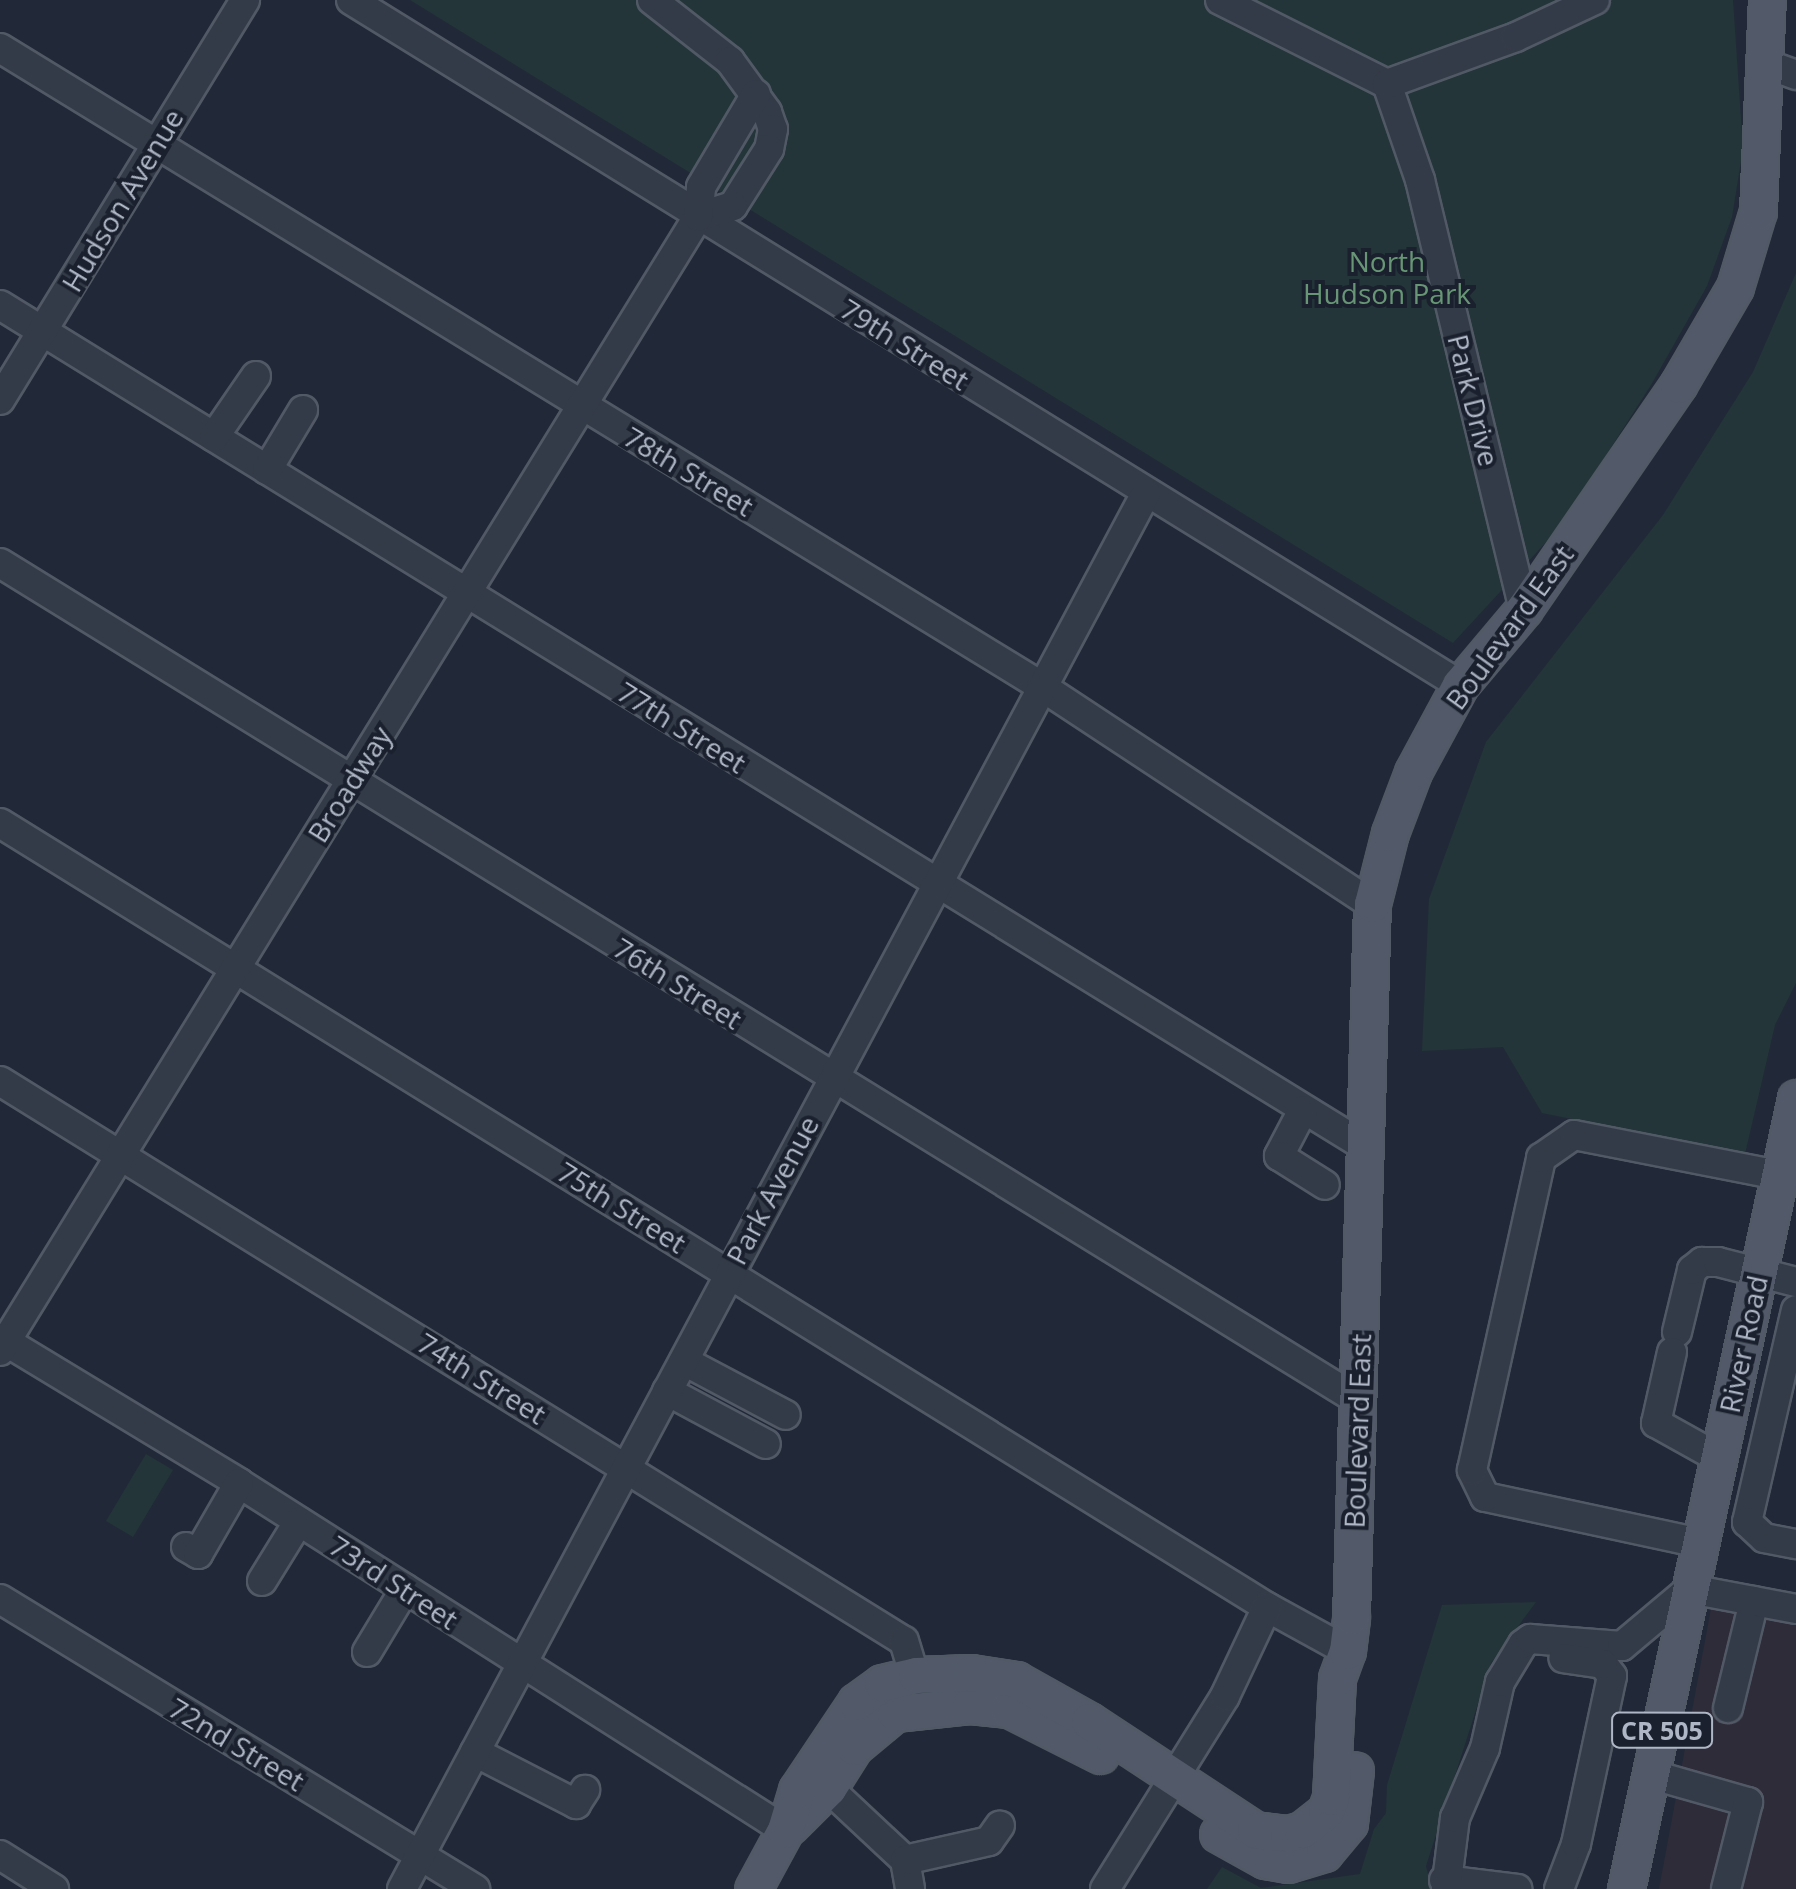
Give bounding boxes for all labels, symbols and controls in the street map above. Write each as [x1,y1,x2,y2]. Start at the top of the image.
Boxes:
street label: Hudson Avenue [54,103,190,297]
park label: North Hudson Park [1303,244,1471,310]
street label: 79th Street [835,291,975,397]
street label: Park Drive [1441,331,1507,469]
street label: 78th Street [618,419,760,523]
street label: Boulevard East [1438,538,1580,716]
street label: 77th Street [612,674,752,780]
street label: Broadway [300,720,398,848]
street label: 76th Street [608,930,748,1036]
street label: Park Avenue [719,1110,825,1270]
street label: 75th Street [552,1154,692,1260]
street label: River Road [1712,1272,1774,1416]
street label: 74th Street [412,1325,552,1431]
street label: Boulevard East [1337,1333,1377,1529]
street label: 73rd Street [324,1528,464,1636]
street label: 72nd Street [163,1691,311,1797]
road number: CR 505 [1610,1710,1714,1750]

